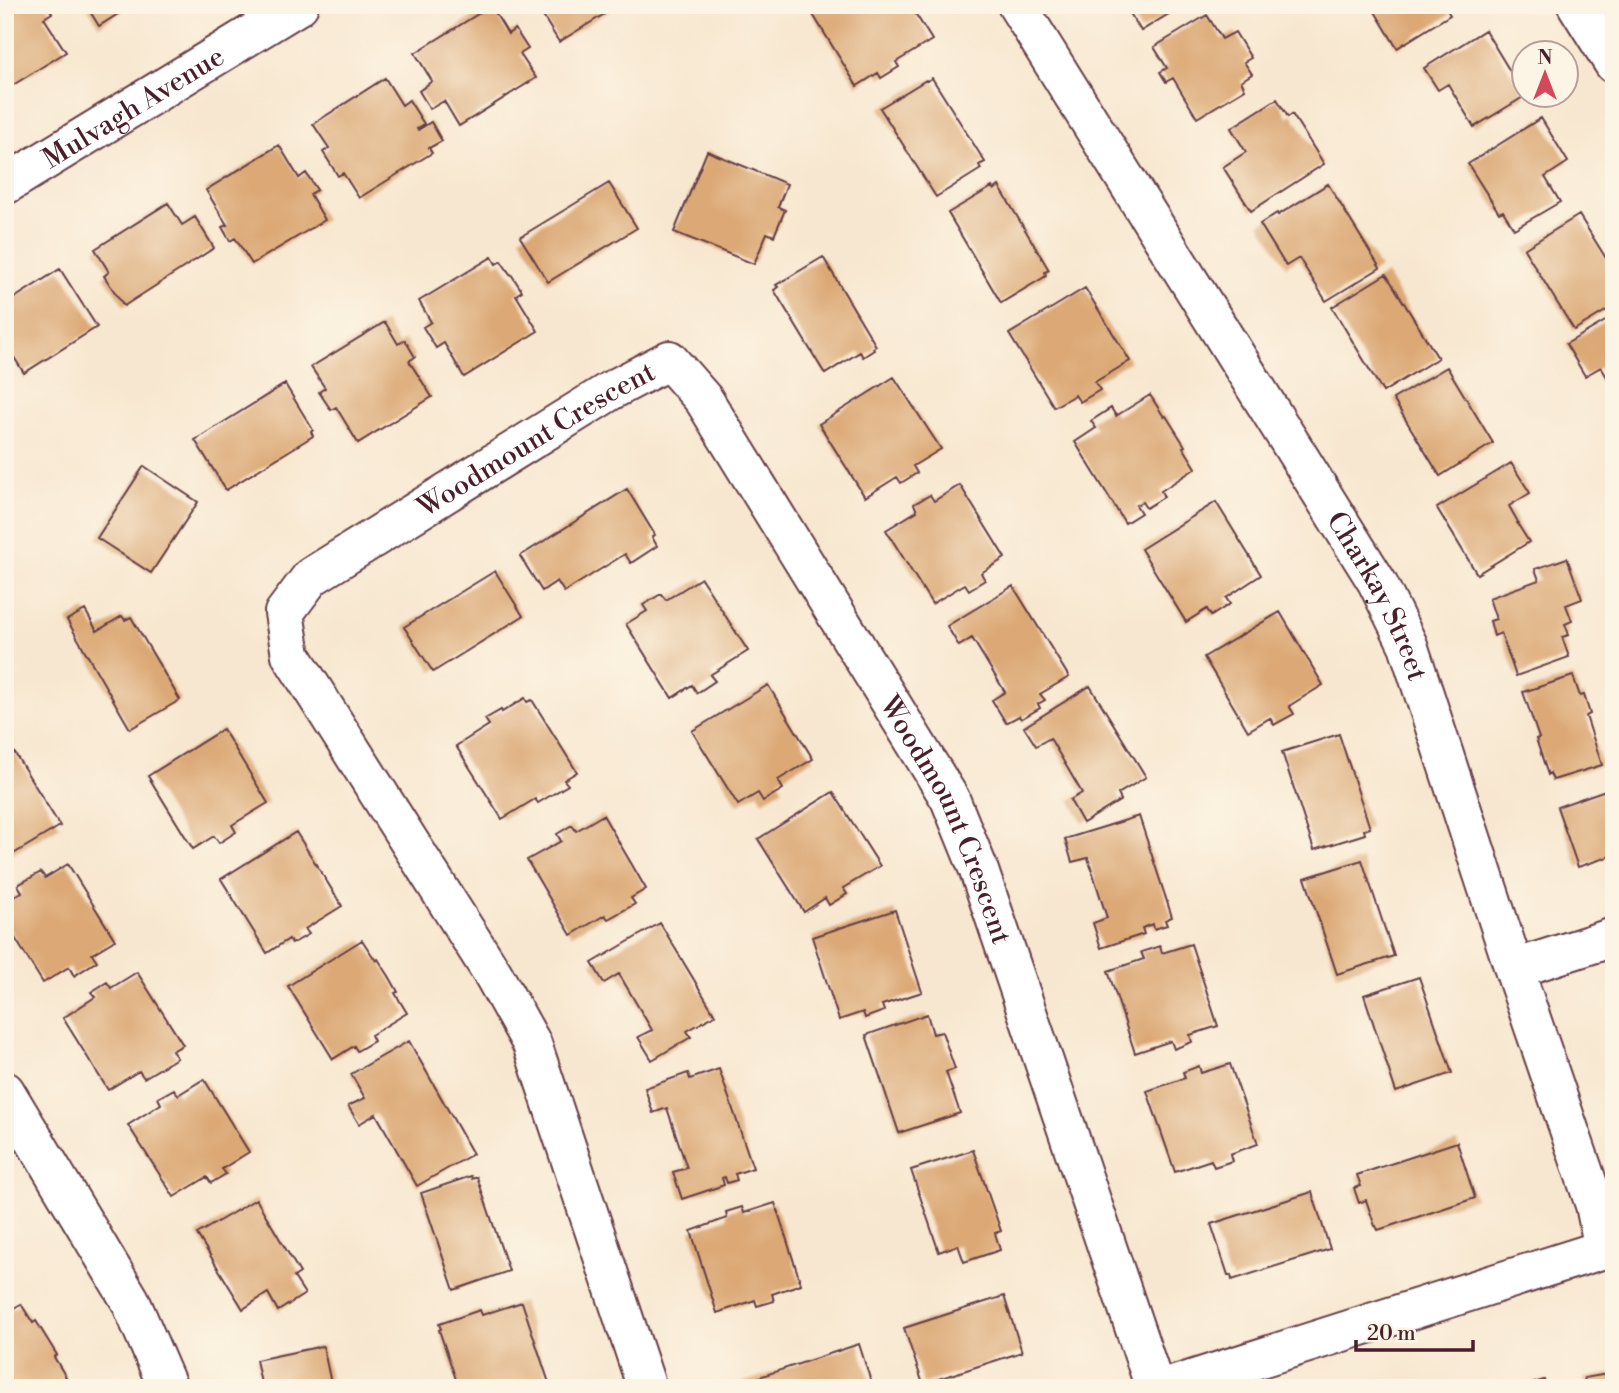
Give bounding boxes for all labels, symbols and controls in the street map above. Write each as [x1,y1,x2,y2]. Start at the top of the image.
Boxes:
north arrow [1510,38,1580,108]
street label: Mulvagh Avenue [36,39,231,177]
text: N [1537,46,1553,70]
street label: Woodmount Crescent [410,355,661,526]
street label: Charkay Street [1318,505,1434,685]
street label: Woodmount Crescent [871,689,1019,949]
scale bar [1356,1309,1474,1353]
text: 20 m [1367,1321,1416,1347]

